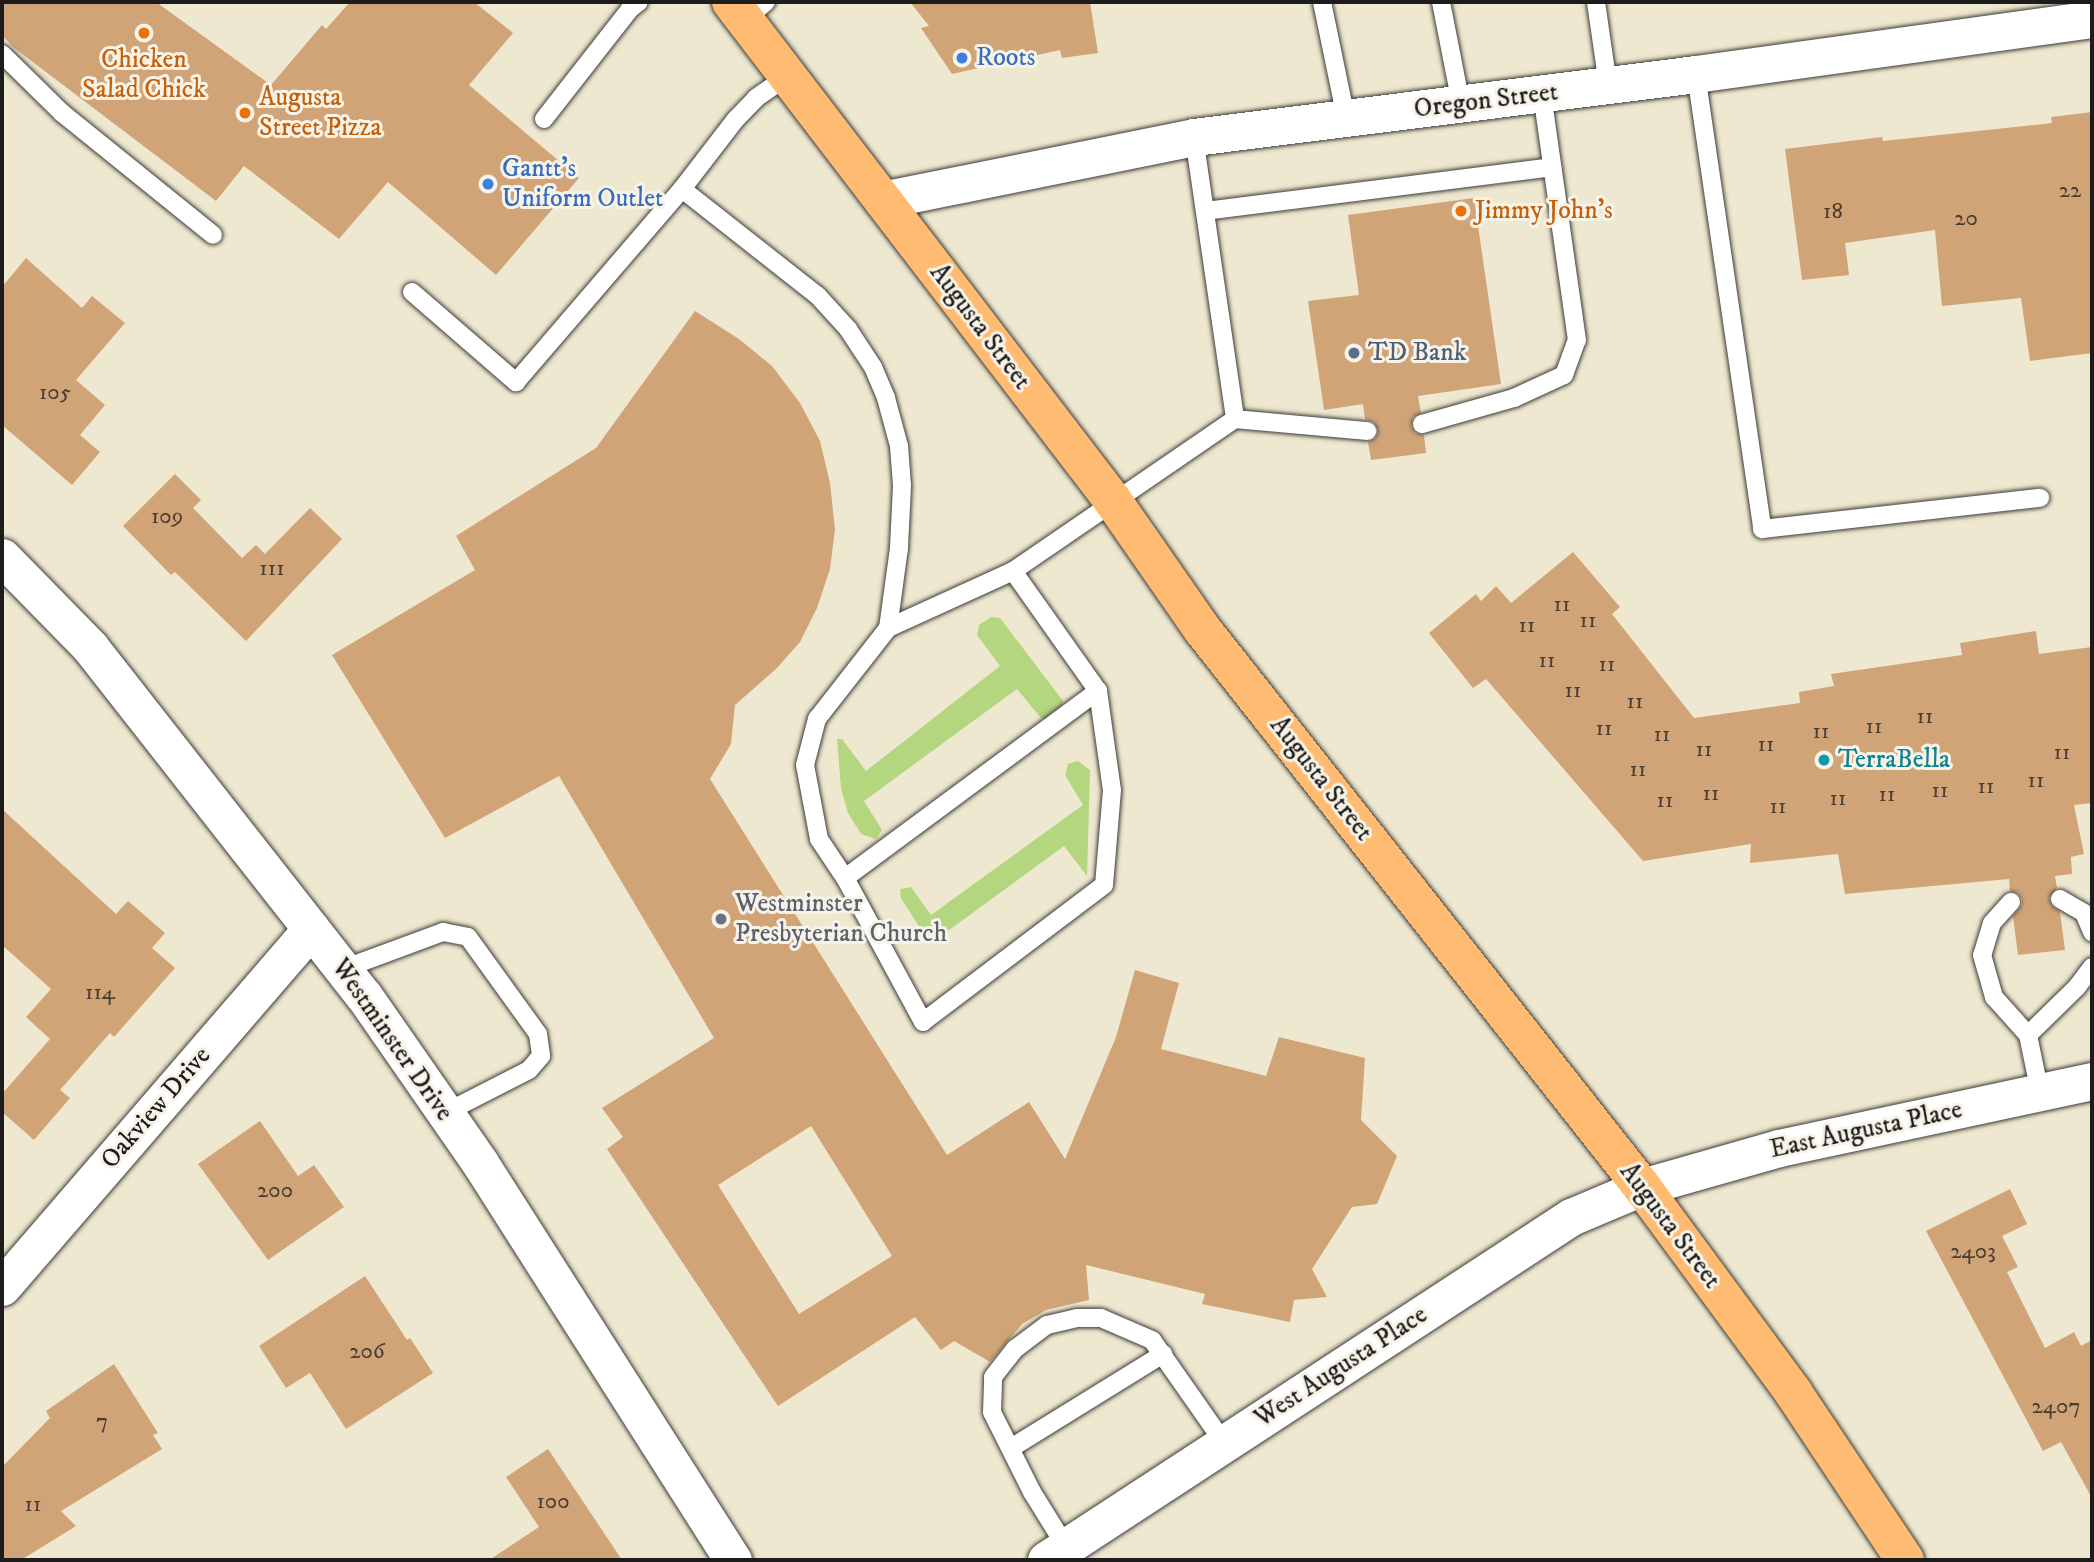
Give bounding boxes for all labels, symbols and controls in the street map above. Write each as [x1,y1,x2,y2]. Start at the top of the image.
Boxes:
marker: Chicken Salad Chick [136,25,152,41]
place label: Roots [976,42,1035,74]
place label: Chicken Salad Chick [82,44,206,106]
marker: Roots [954,50,970,66]
street label: Oregon Street [1412,77,1560,125]
place label: Augusta Street Pizza [259,82,381,144]
marker: Augusta Street Pizza [237,105,253,121]
place label: Gantt's Uniform Outlet [502,153,663,214]
marker: Gantt's Uniform Outlet [480,176,496,192]
house number: 22 [2059,177,2081,205]
place label: Jimmy John's [1475,195,1613,227]
house number: 18 [1823,198,1843,226]
marker: Jimmy John's [1453,203,1469,219]
house number: 20 [1954,205,1978,233]
street label: Augusta Street [923,258,1037,396]
place label: TD Bank [1368,337,1467,369]
marker: TD Bank [1346,345,1362,361]
house number: 105 [39,379,71,407]
house number: 109 [151,503,183,531]
house number: 111 [259,555,285,583]
house number: 11 [1554,591,1570,619]
house number: 11 [1580,607,1596,635]
house number: 11 [1519,612,1535,640]
house number: 11 [1539,647,1555,675]
house number: 11 [1599,651,1615,679]
house number: 11 [1565,677,1581,705]
house number: 11 [1627,688,1643,716]
house number: 11 [1917,703,1933,731]
street label: Augusta Street [1263,711,1379,847]
house number: 11 [1866,713,1882,741]
house number: 11 [1596,715,1612,743]
house number: 11 [1813,718,1829,746]
house number: 11 [1654,721,1670,749]
house number: 11 [1758,731,1774,759]
house number: 11 [1696,736,1712,764]
house number: 11 [2054,739,2070,767]
place label: TerraBella [1838,744,1950,776]
marker: TerraBella [1816,752,1832,768]
house number: 11 [1630,756,1646,784]
house number: 11 [2028,767,2044,795]
house number: 11 [1978,773,1994,801]
house number: 11 [1932,777,1948,805]
house number: 11 [1703,780,1719,808]
house number: 11 [1879,781,1895,809]
house number: 11 [1830,785,1846,813]
house number: 11 [1657,787,1673,815]
house number: 11 [1770,793,1786,821]
place label: Westminster Presbyterian Church [735,888,947,950]
marker: Westminster Presbyterian Church [713,911,729,927]
street label: Westminster Drive [324,953,460,1127]
house number: 114 [85,979,115,1007]
street label: Oakview Drive [95,1041,217,1175]
street label: East Augusta Place [1767,1094,1965,1166]
street label: Augusta Street [1613,1157,1727,1295]
house number: 200 [257,1177,293,1205]
house number: 2403 [1950,1238,1996,1266]
street label: West Augusta Place [1249,1300,1433,1434]
house number: 206 [349,1338,385,1366]
house number: 2407 [2031,1393,2081,1421]
house number: 7 [96,1408,108,1436]
house number: 100 [536,1488,570,1516]
house number: 11 [25,1491,41,1519]

